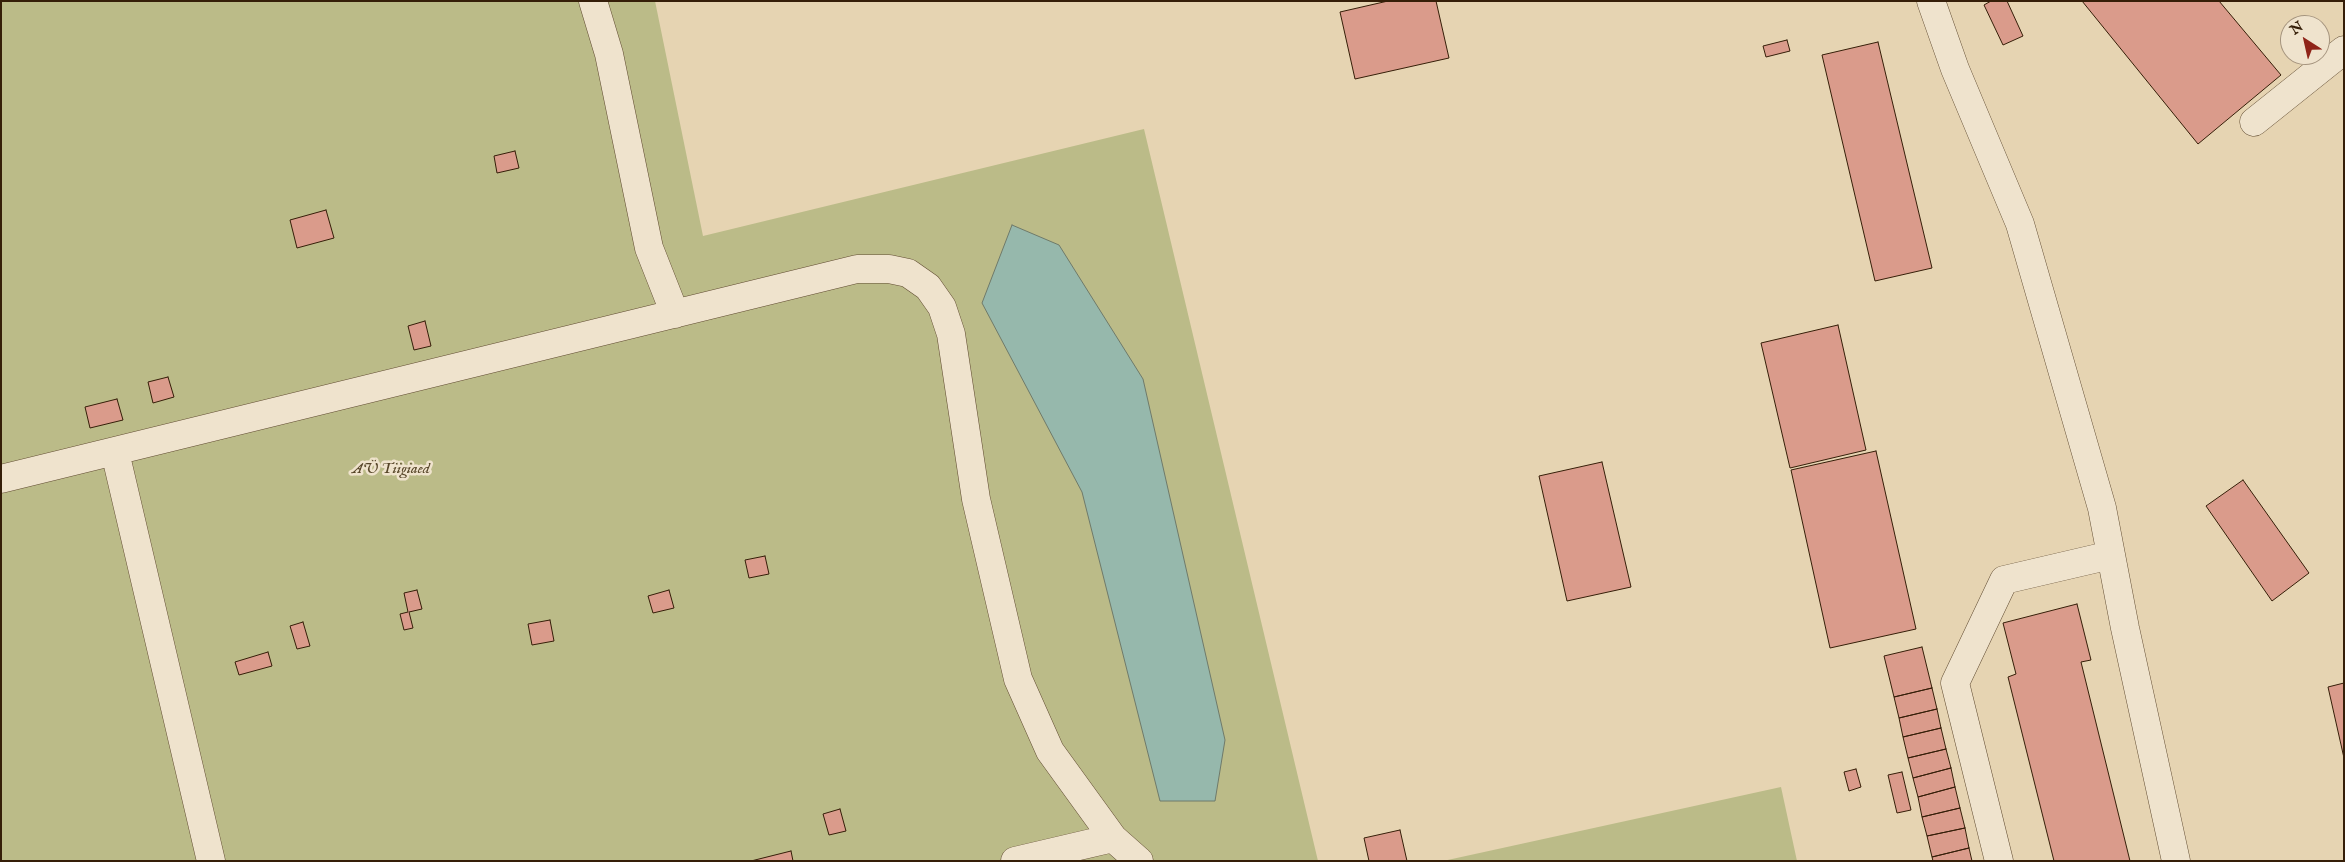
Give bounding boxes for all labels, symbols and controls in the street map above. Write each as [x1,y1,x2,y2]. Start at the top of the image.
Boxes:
north arrow [2280,15,2330,65]
text: N [2287,18,2307,39]
park label: AÜ Tiigiaed [352,461,430,479]

